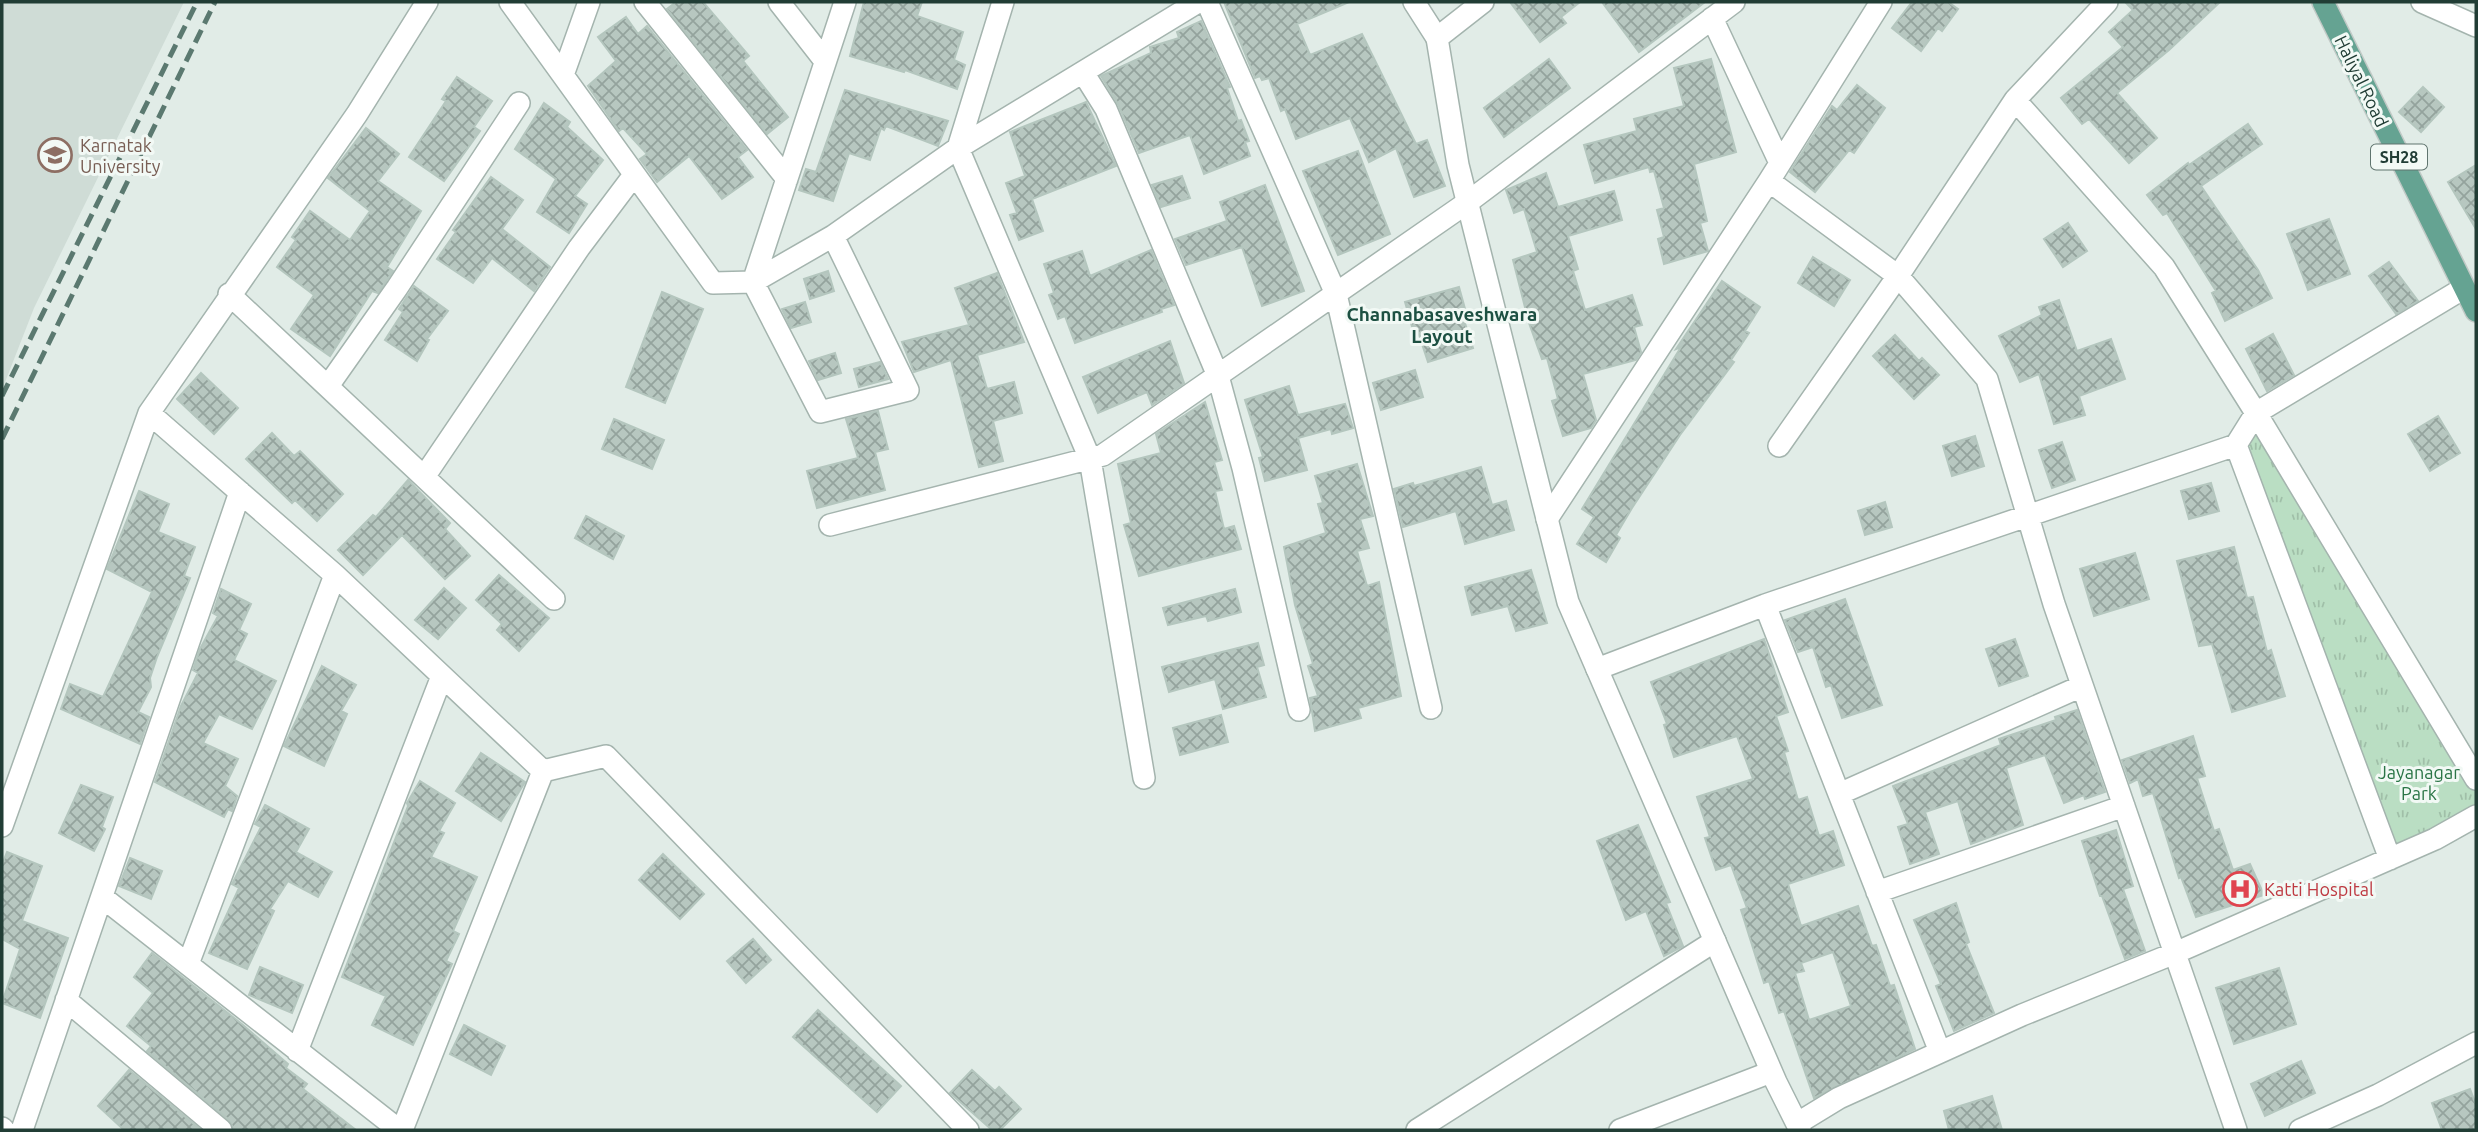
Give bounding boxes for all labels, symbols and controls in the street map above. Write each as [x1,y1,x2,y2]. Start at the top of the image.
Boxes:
street label: Haliyal Road [2331,32,2393,130]
place label: Karnatak University [80,135,161,176]
school or university icon: Karnatak University [36,136,74,174]
road number: SH28 [2371,144,2427,169]
district label: Channabasaveshwara Layout [1347,303,1537,347]
park label: Jayanagar Park [2378,762,2460,803]
hospital icon: Katti Hospital [2221,870,2259,908]
place label: Katti Hospital [2264,879,2374,899]

